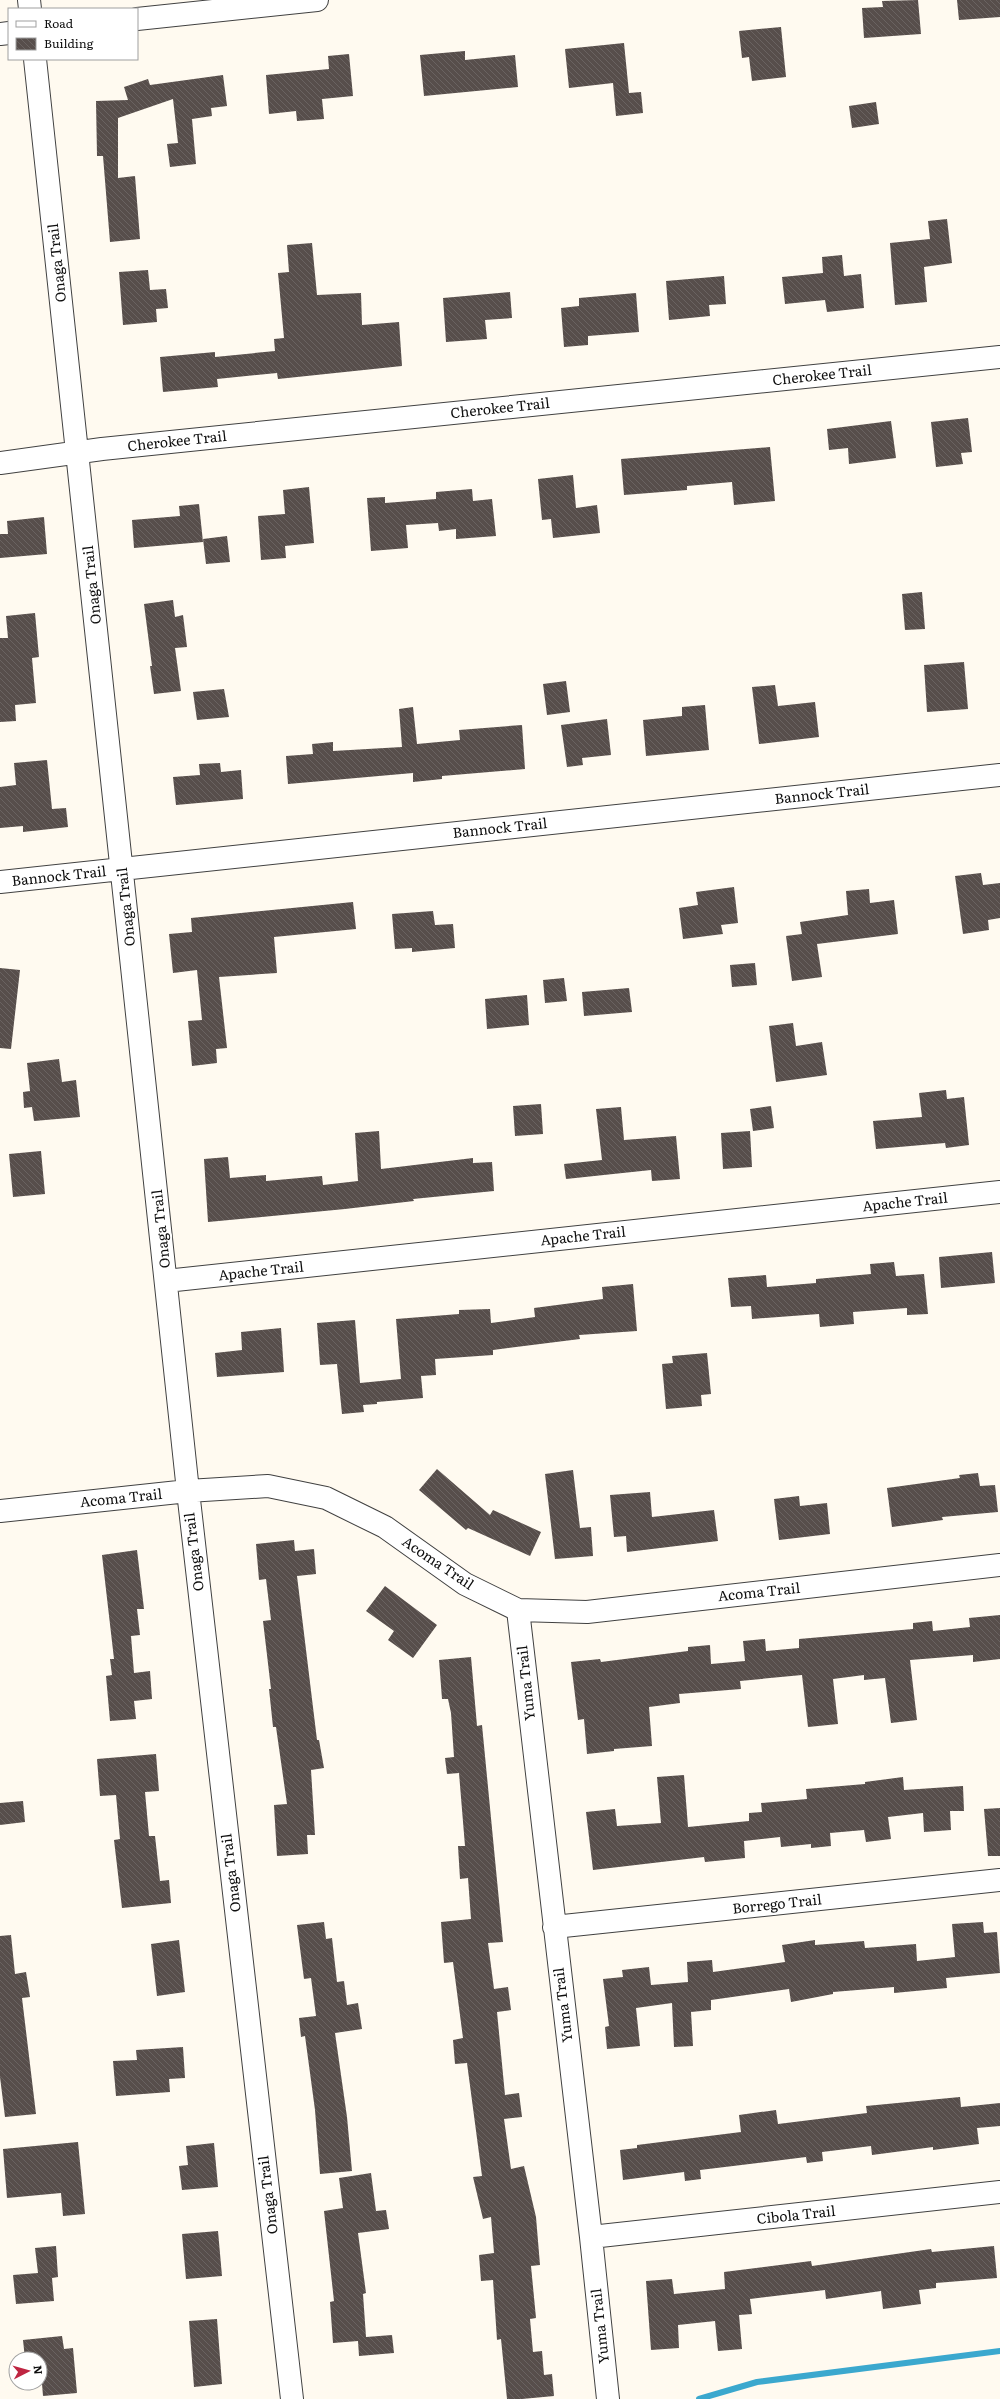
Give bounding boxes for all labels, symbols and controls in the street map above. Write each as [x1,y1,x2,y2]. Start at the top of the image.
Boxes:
legend [8,8,138,60]
text: Road [44,14,74,32]
text: Building [44,34,94,52]
street label: Onaga Trail [42,222,70,303]
street label: Cherokee Trail [771,359,873,389]
street label: Cherokee Trail [449,392,551,422]
street label: Cherokee Trail [126,425,228,455]
street label: Onaga Trail [77,544,105,625]
street label: Bannock Trail [774,778,870,808]
street label: Bannock Trail [452,812,548,842]
street label: Bannock Trail [11,860,107,890]
street label: Onaga Trail [111,866,139,947]
street label: Apache Trail [861,1187,949,1215]
street label: Onaga Trail [146,1188,174,1269]
street label: Apache Trail [539,1221,627,1249]
street label: Apache Trail [217,1256,305,1284]
street label: Acoma Trail [79,1483,163,1511]
street label: Onaga Trail [178,1511,208,1593]
street label: Acoma Trail [399,1531,479,1594]
street label: Acoma Trail [717,1577,801,1605]
street label: Yuma Trail [511,1644,539,1722]
street label: Onaga Trail [215,1832,245,1914]
street label: Borrego Trail [731,1888,823,1918]
street label: Yuma Trail [547,1966,577,2044]
street label: Onaga Trail [252,2154,282,2236]
street label: Cibola Trail [755,2200,837,2228]
street label: Yuma Trail [585,2287,613,2365]
north arrow [8,2351,48,2391]
text: N [31,2364,47,2375]

